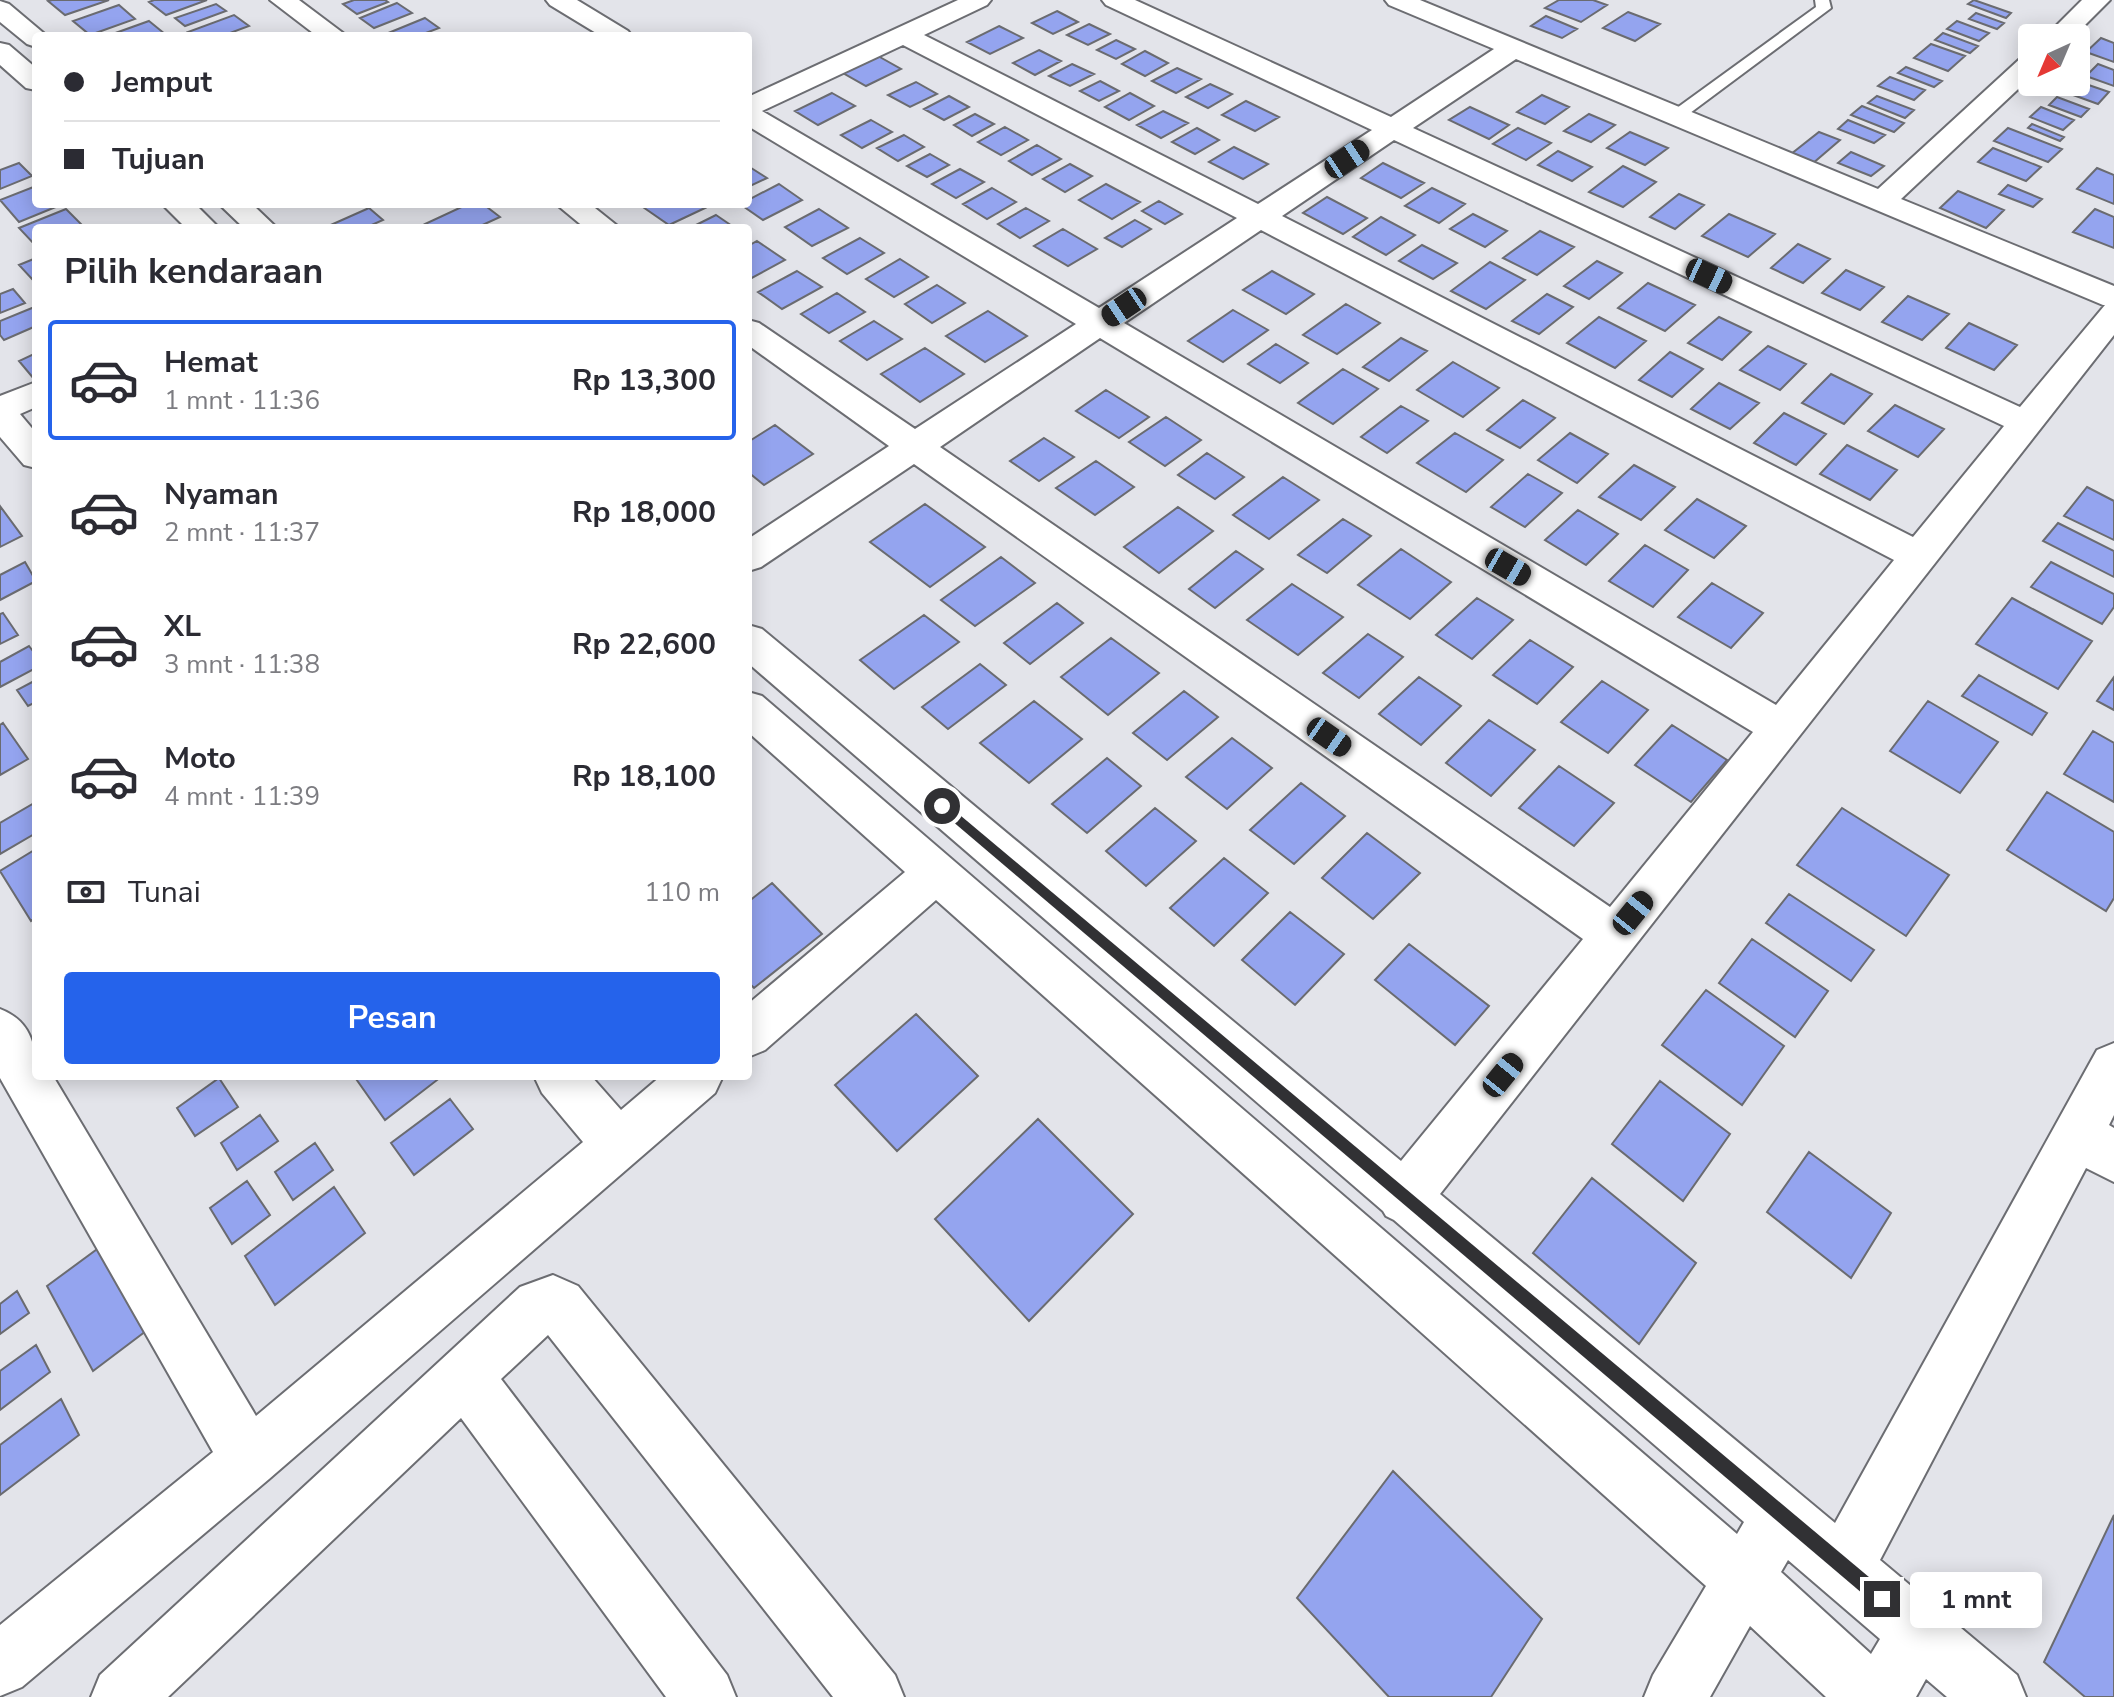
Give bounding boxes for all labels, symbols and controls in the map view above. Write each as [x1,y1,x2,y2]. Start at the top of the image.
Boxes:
north arrow [2018,24,2090,96]
map controls [2018,24,2090,96]
text: Jemput [112,62,212,103]
car [1320,136,1374,182]
text: Tujuan [112,139,205,180]
text: Pilih kendaraan [64,247,323,296]
car [1682,255,1736,297]
car [1097,284,1151,330]
text: Hemat [164,342,258,383]
icon: car [68,344,140,416]
text: Rp 13,300 [572,360,716,401]
text: 1 mnt · 11:36 [164,383,320,418]
text: Nyaman [164,474,279,515]
icon: car [68,476,140,548]
text: Rp 18,000 [572,492,716,533]
text: 2 mnt · 11:37 [164,515,320,550]
car [1481,545,1535,589]
text: XL [164,606,201,647]
icon: car [68,608,140,680]
text: Rp 22,600 [572,624,716,665]
text: 3 mnt · 11:38 [164,647,320,682]
car [1302,713,1356,761]
text: Moto [164,738,236,779]
icon: car [68,740,140,812]
text: Rp 18,100 [572,756,716,797]
text: 4 mnt · 11:39 [164,779,320,814]
route start [924,788,960,824]
icon: cash [64,870,108,914]
text: Tunai [128,872,201,913]
text: 110 m [644,875,720,910]
car [1609,887,1657,939]
button: Pesan [64,972,720,1064]
car [1479,1049,1527,1101]
callout: 1 mnt [1910,1571,2042,1627]
route end [1864,1581,1900,1617]
text: 1 mnt [1941,1582,2011,1617]

